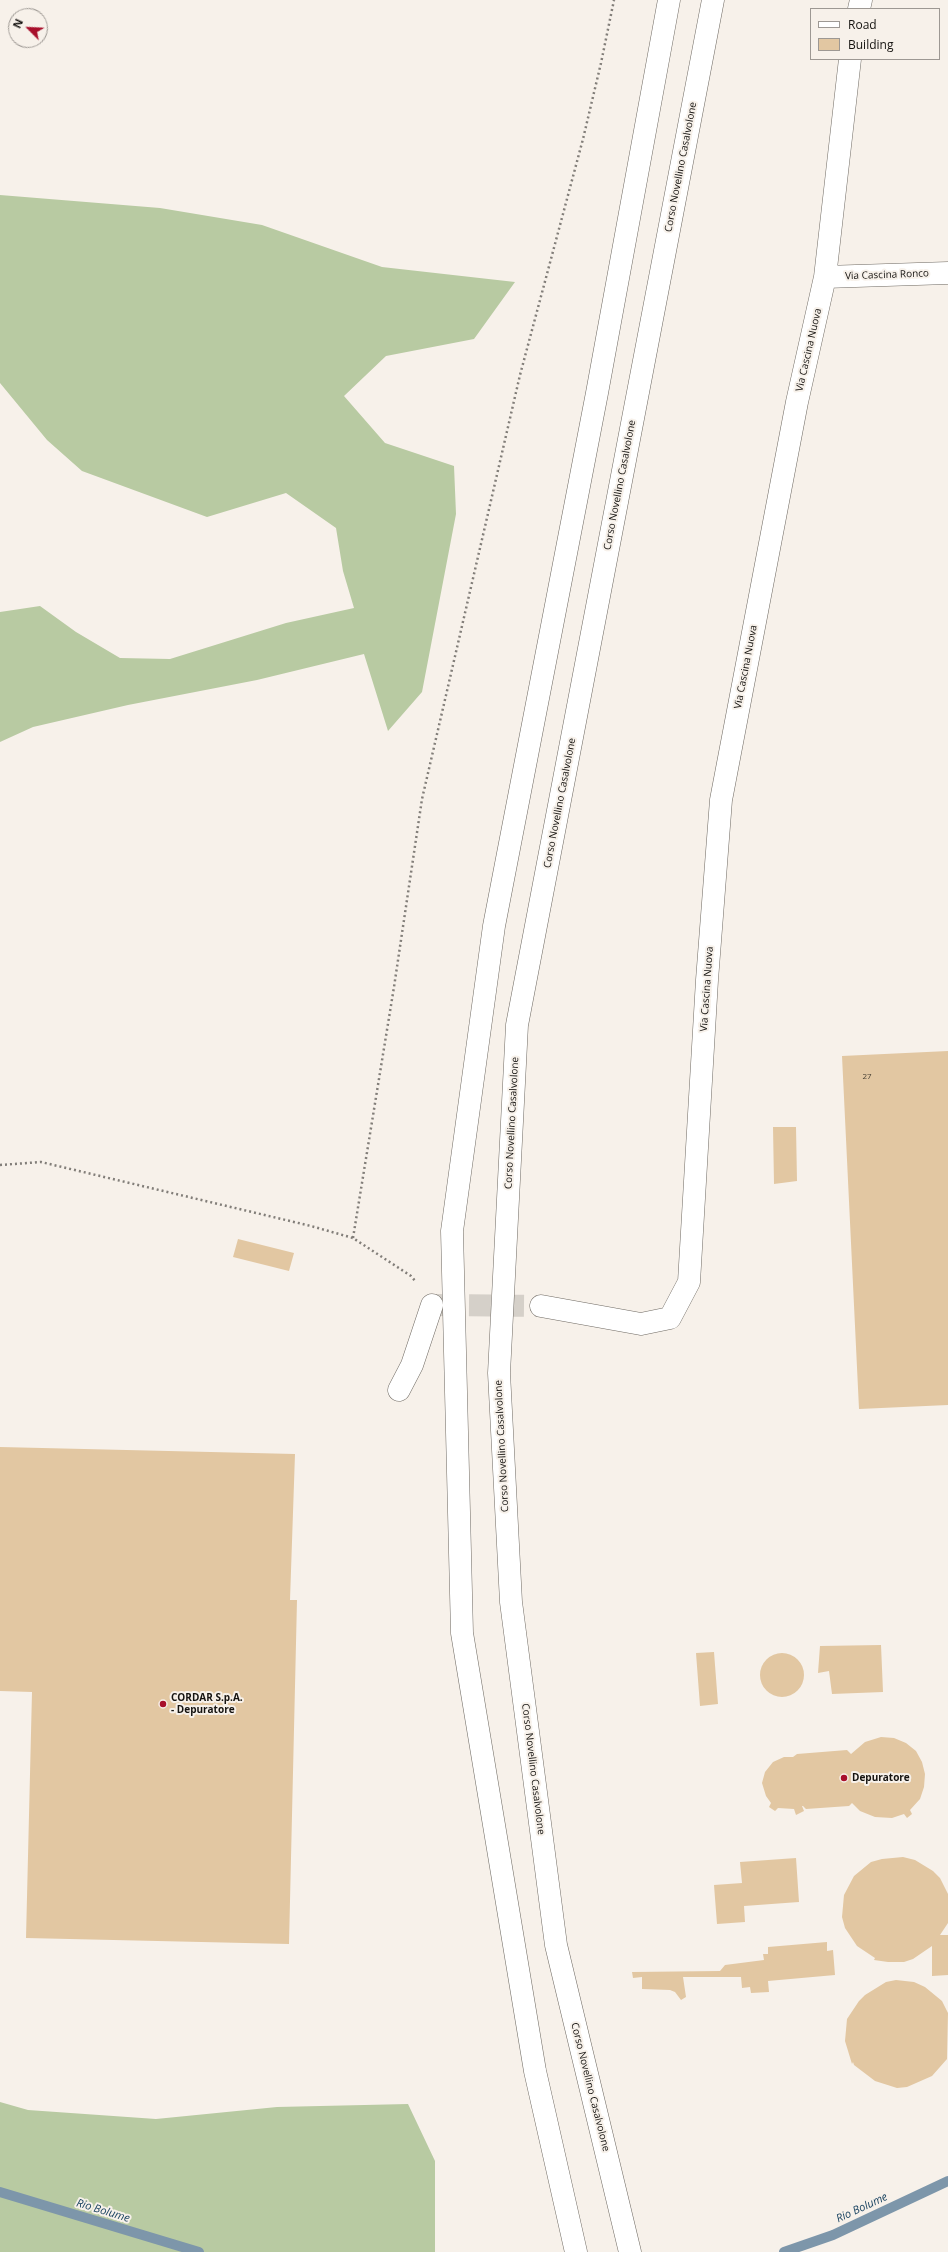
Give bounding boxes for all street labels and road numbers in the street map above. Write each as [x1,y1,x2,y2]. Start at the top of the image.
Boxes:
street label: Corso Novellino Casalvolone [662,101,700,233]
street label: Via Cascina Ronco [845,268,929,282]
street label: Via Cascina Nuova [794,307,824,393]
street label: Corso Novellino Casalvolone [601,419,639,551]
street label: Via Cascina Nuova [732,624,760,710]
street label: Corso Novellino Casalvolone [541,737,579,869]
street label: Via Cascina Nuova [698,946,716,1032]
street label: Corso Novellino Casalvolone [503,1057,521,1189]
street label: Corso Novellino Casalvolone [493,1380,511,1512]
street label: Corso Novellino Casalvolone [519,1703,547,1835]
street label: Corso Novellino Casalvolone [568,2021,612,2153]

